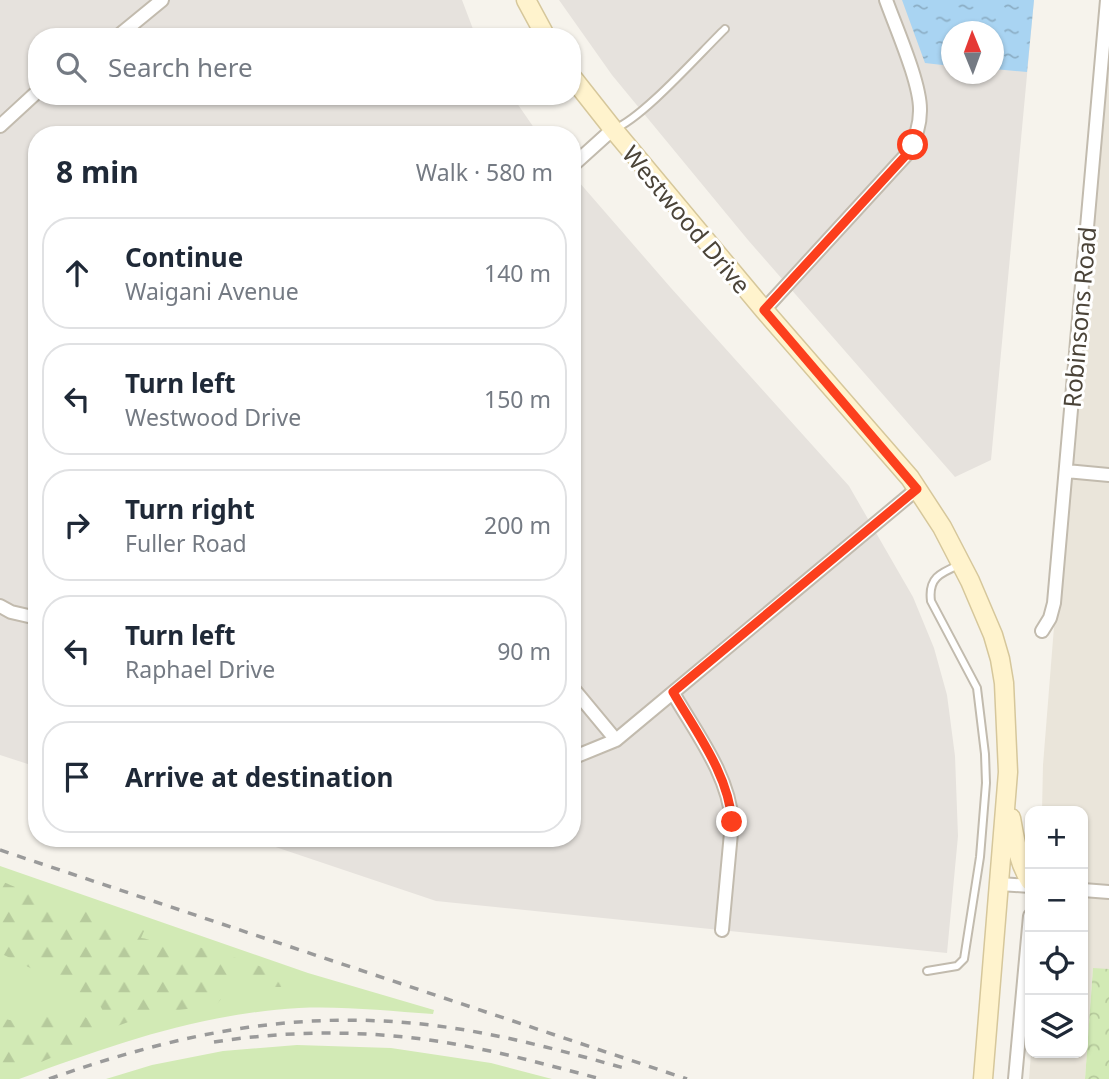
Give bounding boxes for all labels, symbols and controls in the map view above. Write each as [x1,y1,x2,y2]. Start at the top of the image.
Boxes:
north arrow [941,21,1004,84]
search box [28,28,581,105]
icon: search [52,48,90,86]
text: Search here [108,49,253,85]
route start [897,129,928,160]
street label: Westwood Drive [615,138,759,300]
text: 8 min [56,151,139,192]
text: Walk · 580 m [416,156,553,188]
street label: Robinsons Road [1055,225,1103,409]
text: Continue [125,239,243,275]
icon: ahead [58,254,96,292]
text: 140 m [484,257,551,289]
text: Waigani Avenue [125,275,299,307]
text: Turn left [125,365,236,401]
icon: left [58,380,96,418]
text: 150 m [484,383,551,415]
text: Westwood Drive [125,401,301,433]
text: Turn right [125,491,255,527]
icon: right [58,506,96,544]
text: 200 m [484,509,551,541]
text: Fuller Road [125,527,247,559]
text: Turn left [125,617,236,653]
icon: left [58,632,96,670]
text: 90 m [497,635,551,667]
text: Raphael Drive [125,653,275,685]
icon: arrive [58,758,96,796]
text: Arrive at destination [125,759,394,795]
route end [716,806,747,837]
map controls [1025,806,1088,1058]
button: + [1025,806,1088,869]
button: − [1025,869,1088,932]
button: locate [1025,932,1088,995]
button: layers [1025,995,1088,1058]

